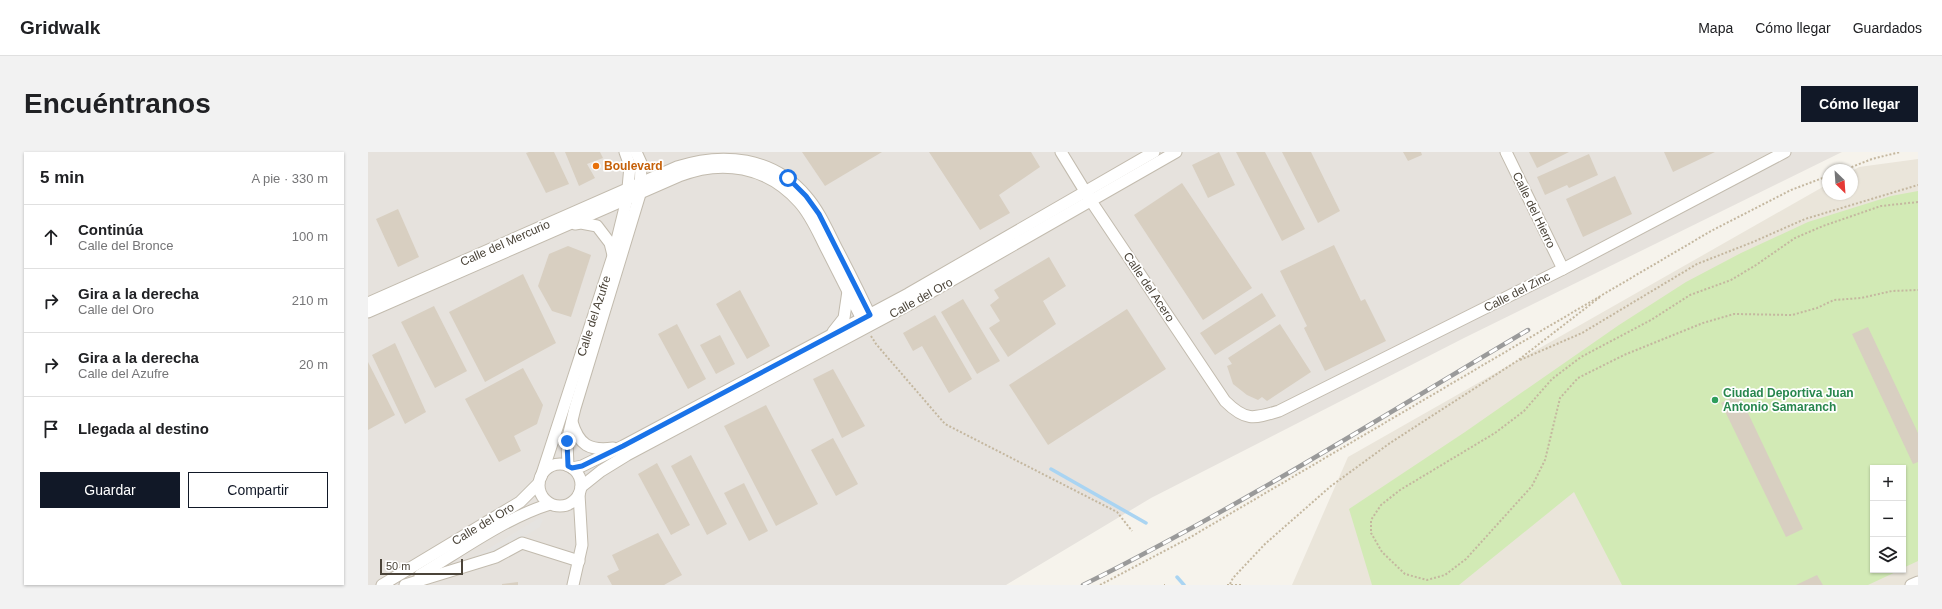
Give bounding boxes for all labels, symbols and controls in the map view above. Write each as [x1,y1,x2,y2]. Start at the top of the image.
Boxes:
text: Gridwalk [20,17,100,38]
text: Mapa [1698,20,1733,36]
text: Cómo llegar [1755,20,1831,36]
text: Guardados [1853,20,1922,36]
button: Cómo llegar [1801,86,1918,122]
text: Encuéntranos [24,88,211,119]
place label: Boulevard [604,159,663,173]
marker: Boulevard [591,161,601,171]
north arrow [1822,164,1858,200]
text: 5 min [40,168,84,187]
route start [779,169,797,187]
street label: Calle del Hierro [1510,170,1559,251]
text: A pie · 330 m [251,171,328,186]
street label: Calle del Mercurio [458,217,552,269]
text: Continúa [78,221,143,238]
icon: ahead [40,226,62,248]
text: 100 m [292,229,328,244]
text: Calle del Bronce [78,238,173,253]
street label: Calle del Acero [1121,250,1178,325]
street label: Calle del Zinc [1481,269,1553,315]
street label: Calle del Azufre [574,274,614,358]
street label: Calle del Oro [887,275,955,321]
text: Gira a la derecha [78,285,199,302]
icon: right [40,290,62,312]
text: 210 m [292,293,328,308]
text: Calle del Oro [78,302,154,317]
text: Gira a la derecha [78,349,199,366]
icon: right [40,354,62,376]
text: 20 m [299,357,328,372]
text: Calle del Azufre [78,366,169,381]
place label: Ciudad Deportiva Juan Antonio Samaranch [1723,386,1854,414]
marker: Ciudad Deportiva Juan Antonio Samaranch [1710,395,1720,405]
icon: arrive [40,418,62,440]
text: Llegada al destino [78,420,209,437]
route end [558,432,576,450]
map controls [1870,465,1906,573]
button: + [1870,465,1906,501]
button: Guardar [40,472,180,508]
button: Compartir [188,472,328,508]
street label: Calle del Oro [449,500,517,548]
button: − [1870,501,1906,537]
button: layers [1870,537,1906,573]
scale bar [380,557,463,576]
text: 50 m [386,560,410,572]

